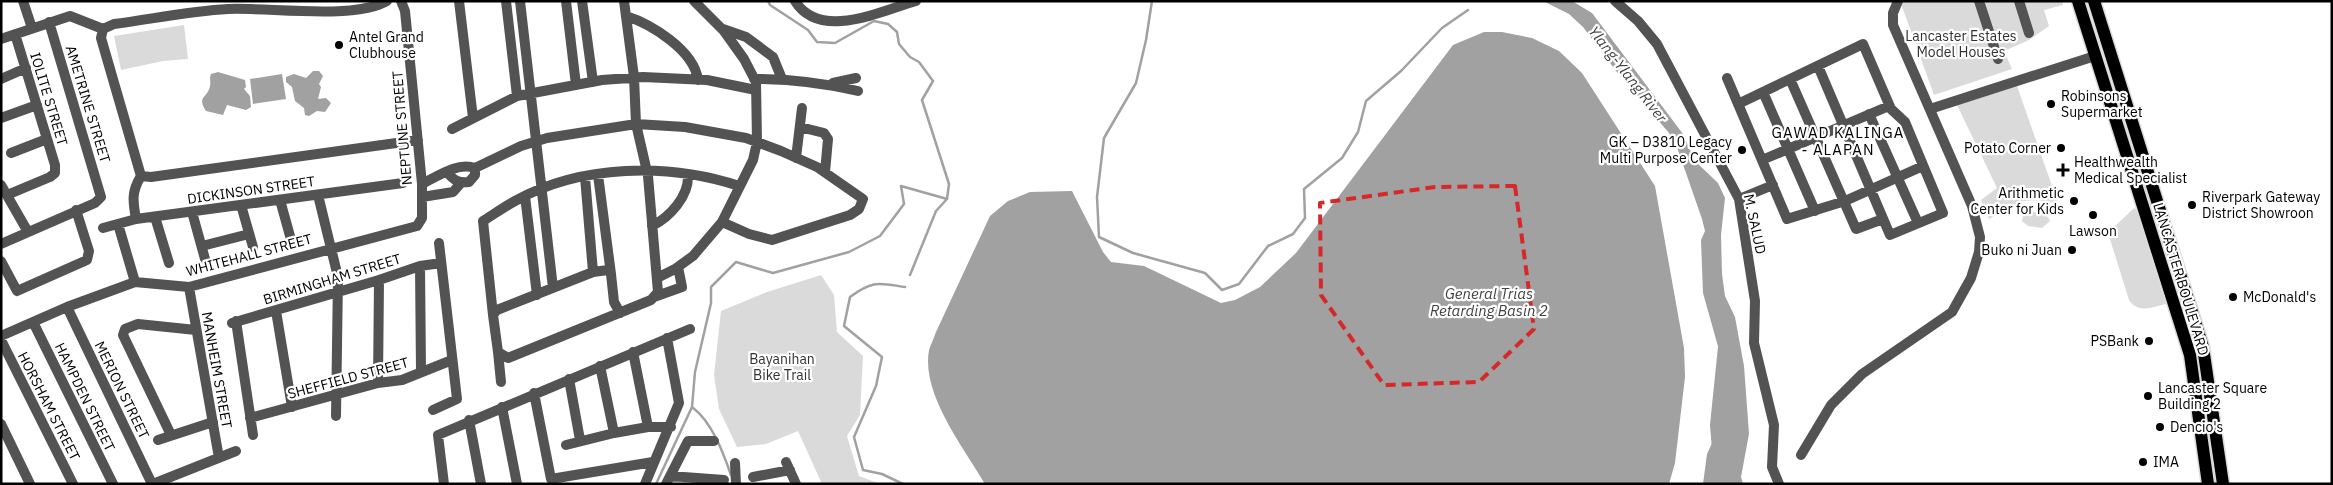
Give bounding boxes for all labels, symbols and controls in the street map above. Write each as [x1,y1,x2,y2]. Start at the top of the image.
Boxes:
water label: Ylang-Ylang River [1585,22,1672,126]
park label: Lancaster Estates Model Houses [1905,27,2017,61]
place label: Antel Grand Clubhouse [349,28,424,62]
marker: Antel Grand Clubhouse [333,39,345,51]
street label: AMETRINE STREET [62,43,114,165]
street label: IOLITE STREET [26,50,72,148]
street label: NEPTUNE STREET [388,70,416,186]
place label: Robinsons Supermarket [2061,87,2143,121]
marker: Robinsons Supermarket [2045,98,2057,110]
district label: GAWAD KALINGA - ALAPAN [1772,123,1904,159]
place label: GK – D3810 Legacy Multi Purpose Center [1600,133,1732,167]
place label: Potato Corner [1964,139,2051,157]
marker: Potato Corner [2055,142,2067,154]
marker: GK – D3810 Legacy Multi Purpose Center [1736,144,1748,156]
place label: Healthwealth Medical Specialist [2074,153,2187,187]
marker: Healthwealth Medical Specialist [2056,163,2070,177]
street label: DICKINSON STREET [186,172,316,208]
place label: Arithmetic Center for Kids [1971,184,2064,218]
place label: Riverpark Gateway District Showroon [2202,188,2320,222]
street label: M. SALUD [1740,192,1770,256]
marker: Arithmetic Center for Kids [2068,195,2080,207]
marker: Riverpark Gateway District Showroon [2186,199,2198,211]
street label: LANCASTER BOULEVARD [2149,200,2213,358]
marker: Lawson [2087,209,2099,221]
place label: Lawson [2069,222,2117,240]
street label: WHITEHALL STREET [184,230,314,280]
place label: Buko ni Juan [1981,241,2062,259]
marker: Buko ni Juan [2066,244,2078,256]
street label: BIRMINGHAM STREET [261,249,403,309]
water label: General Trias Retarding Basin 2 [1430,284,1548,320]
place label: McDonald's [2243,288,2316,306]
marker: McDonald's [2227,291,2239,303]
street label: MANHEIM STREET [198,310,236,430]
place label: PSBank [2090,332,2140,350]
marker: PSBank [2143,335,2155,347]
street label: MERION STREET [91,338,153,442]
street label: HAMPDEN STREET [51,340,119,454]
street label: HORSHAM STREET [14,349,84,463]
park label: Bayanihan Bike Trail [749,350,815,384]
street label: SHEFFIELD STREET [286,353,410,403]
place label: Lancaster Square Building 2 [2158,379,2267,413]
marker: Lancaster Square Building 2 [2142,390,2154,402]
place label: Dencio's [2170,418,2224,436]
marker: Dencio's [2154,421,2166,433]
place label: IMA [2153,453,2179,471]
marker: IMA [2137,456,2149,468]

